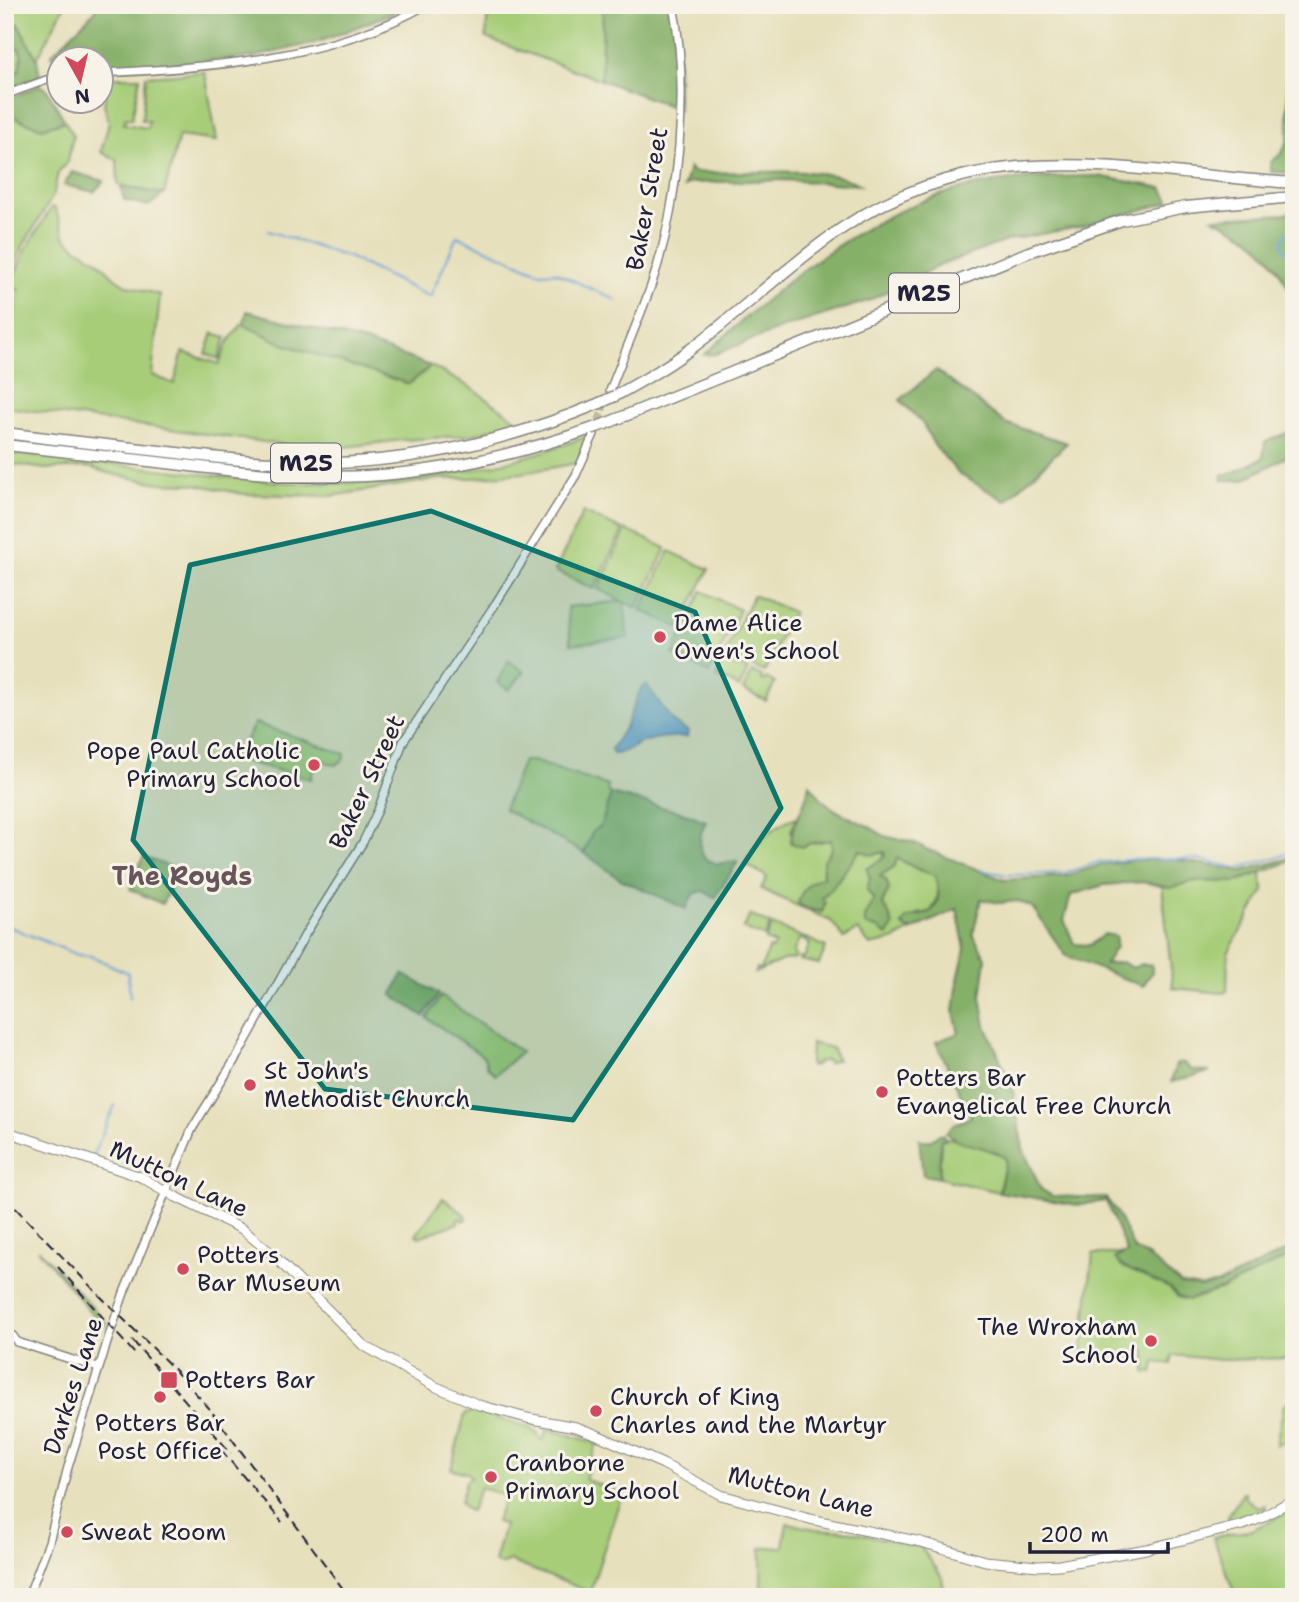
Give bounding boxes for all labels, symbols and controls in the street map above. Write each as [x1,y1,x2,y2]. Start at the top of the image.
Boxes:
north arrow [46,46,116,116]
text: N [73,83,91,110]
street label: Baker Street [619,125,675,273]
road number: M25 [889,274,959,312]
road number: M25 [271,444,341,482]
place label: Dame Alice Owen's School [674,607,840,667]
marker: Dame Alice Owen's School [652,629,668,645]
street label: Baker Street [322,710,412,854]
place label: Pope Paul Catholic Primary School [86,735,301,795]
marker: Pope Paul Catholic Primary School [306,757,322,773]
district label: The Royds [112,858,252,893]
place label: St John's Methodist Church [264,1055,470,1115]
place label: Potters Bar Evangelical Free Church [896,1062,1172,1122]
marker: St John's Methodist Church [242,1077,258,1093]
marker: Potters Bar Evangelical Free Church [874,1084,890,1100]
street label: Mutton Lane [104,1133,254,1225]
place label: Potters Bar Museum [197,1239,341,1299]
marker: Potters Bar Museum [175,1261,191,1277]
place label: The Wroxham School [977,1311,1138,1371]
street label: Darkes Lane [36,1313,110,1459]
marker: The Wroxham School [1143,1333,1159,1349]
place label: Potters Bar [185,1364,316,1396]
marker: Potters Bar [159,1370,179,1390]
place label: Church of King Charles and the Martyr [610,1381,887,1441]
marker: Potters Bar Post Office [152,1389,168,1405]
marker: Church of King Charles and the Martyr [588,1403,604,1419]
place label: Potters Bar Post Office [95,1407,225,1467]
place label: Cranborne Primary School [505,1447,680,1507]
street label: Mutton Lane [725,1458,877,1526]
marker: Cranborne Primary School [483,1469,499,1485]
scale bar [1030,1511,1168,1555]
place label: Sweat Room [81,1516,226,1548]
text: 200 m [1040,1521,1109,1549]
marker: Sweat Room [59,1524,75,1540]

